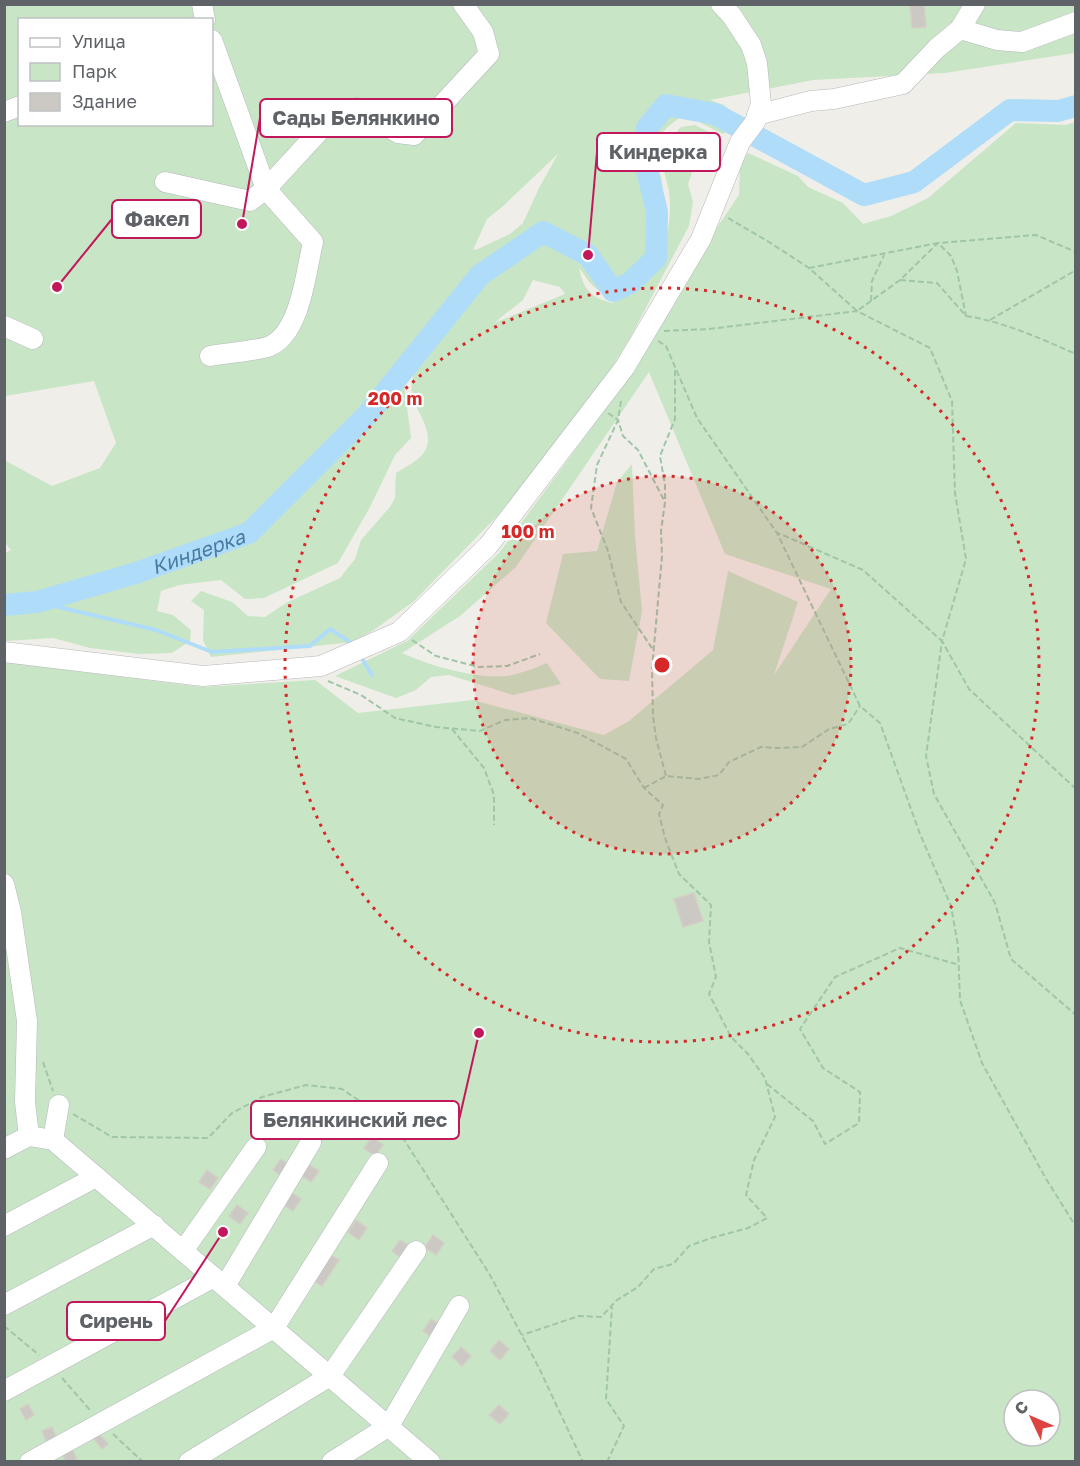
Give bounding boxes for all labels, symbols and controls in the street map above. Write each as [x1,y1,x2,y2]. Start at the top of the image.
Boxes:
legend [18,18,213,126]
text: Улица [72,30,126,52]
text: Парк [72,60,117,82]
text: Здание [72,90,137,112]
callout: Сады Белянкино [260,99,452,137]
text: Сады Белянкино [272,105,440,129]
callout: Киндерка [597,133,720,171]
text: Киндерка [609,139,707,163]
callout: Факел [112,200,201,238]
text: Факел [125,206,189,230]
text: 200 m [368,387,422,409]
text: 100 m [502,520,554,542]
water label: Киндерка [148,523,248,579]
centre of rings [652,655,672,675]
callout: Белянкинский лес [251,1101,459,1139]
text: Белянкинский лес [263,1107,447,1131]
callout: Сирень [67,1302,165,1340]
text: Сирень [79,1308,153,1332]
north arrow [1002,1388,1062,1448]
text: С [1010,1397,1032,1419]

